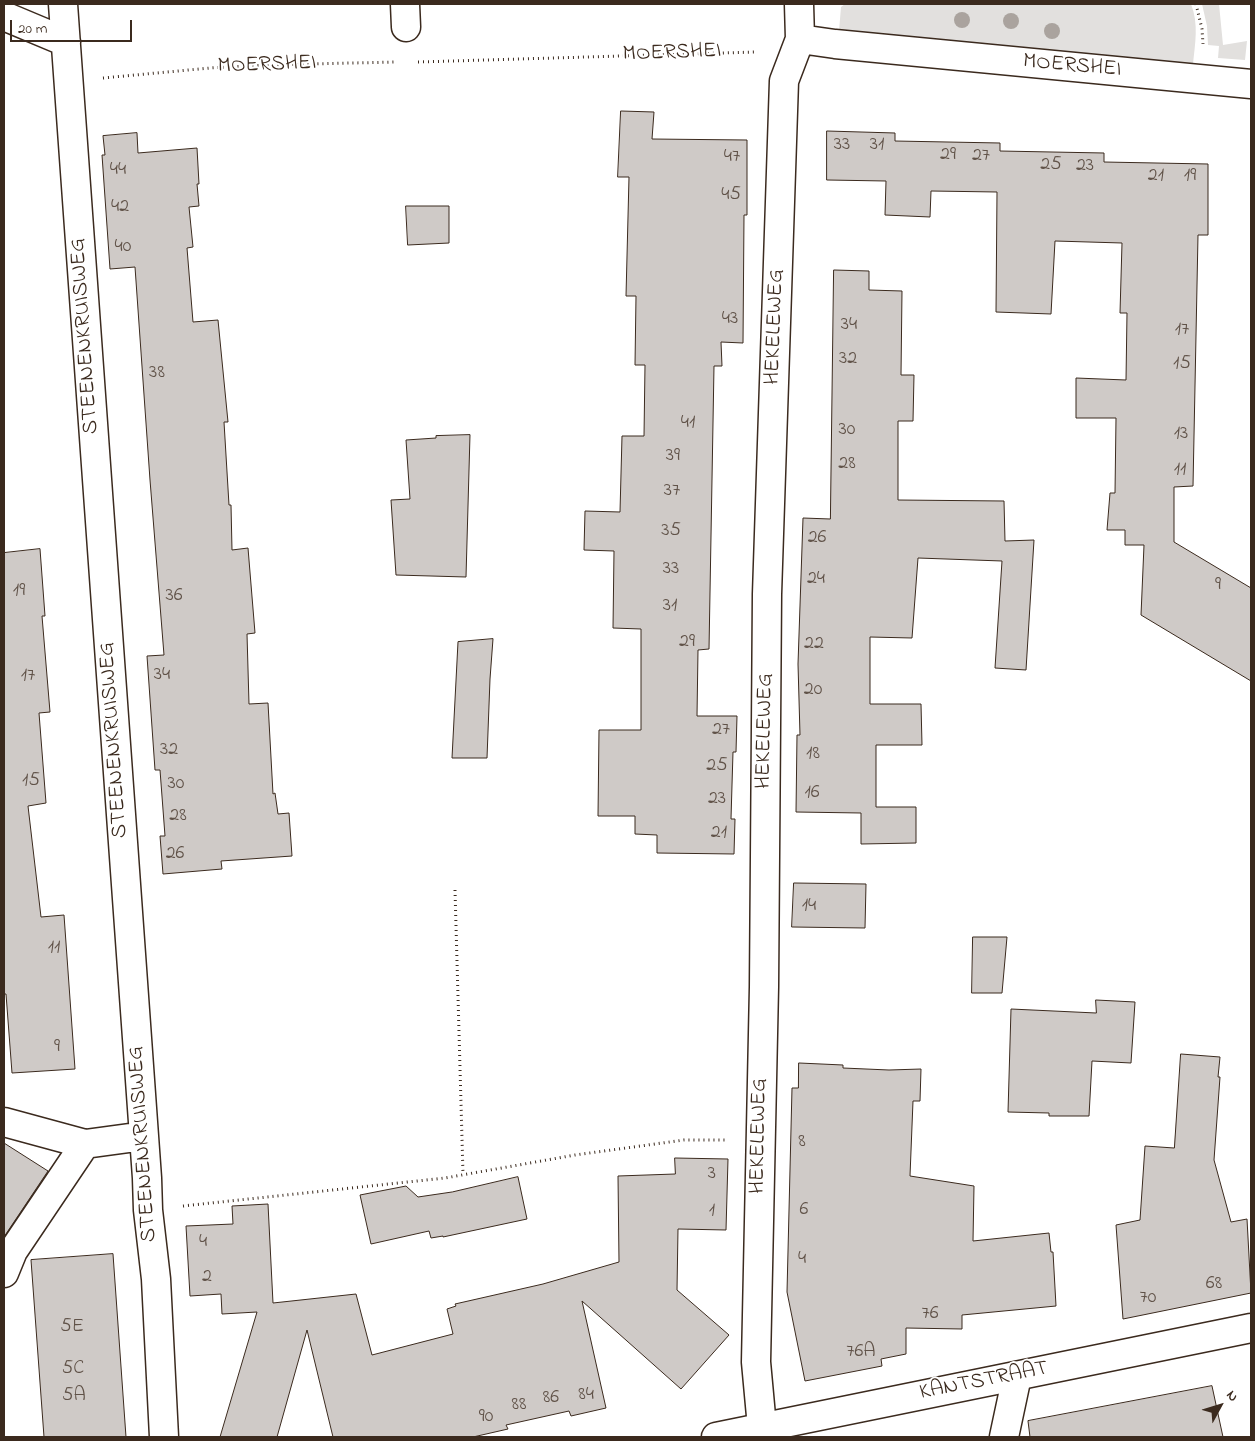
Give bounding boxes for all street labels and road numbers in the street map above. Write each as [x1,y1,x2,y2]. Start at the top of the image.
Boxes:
street label: MOERSHEI [622,39,722,69]
street label: MOERSHEI [1022,50,1122,84]
street label: MOERSHEI [217,51,317,81]
street label: STEENENKRUISWEG [66,237,106,435]
street label: HEKELEWEG [761,269,791,385]
street label: STEENENKRUISWEG [95,641,135,839]
street label: HEKELEWEG [752,673,780,789]
street label: STEENENKRUISWEG [124,1045,164,1243]
street label: HEKELEWEG [746,1078,774,1194]
street label: KANTSTRAAT [918,1357,1050,1407]

